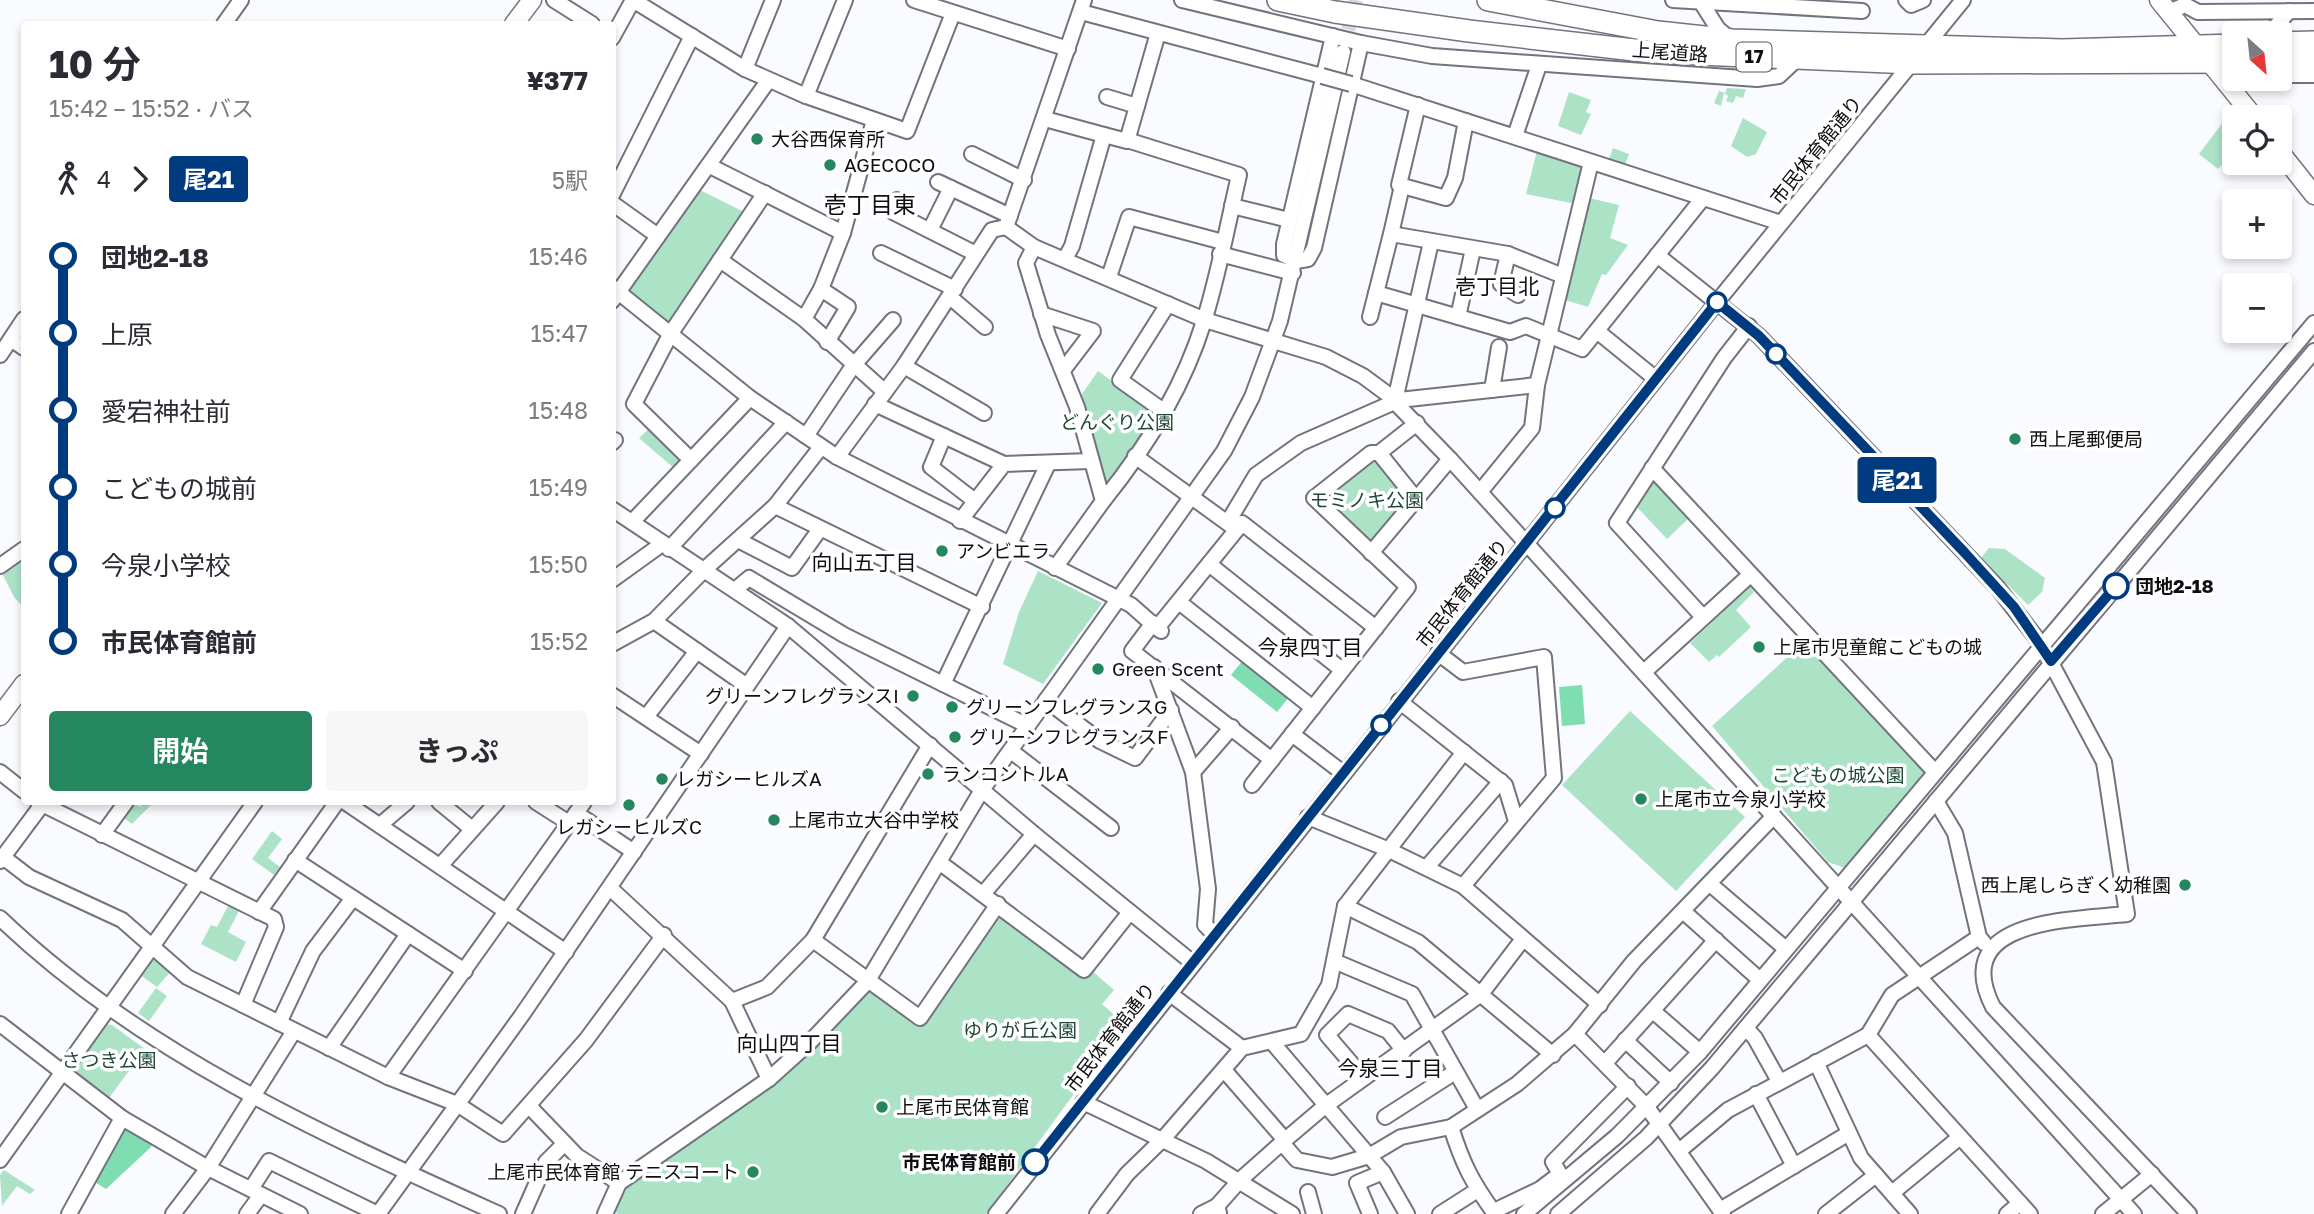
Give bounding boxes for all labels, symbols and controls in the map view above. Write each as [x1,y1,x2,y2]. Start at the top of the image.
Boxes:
north arrow [2222,21,2292,91]
map controls [2222,21,2292,343]
street label: 上尾道路 [1631,37,1709,66]
text: 10 分 [49,41,141,86]
road number: 17 [1736,42,1772,72]
text: ¥377 [527,65,588,96]
street label: 市民体育館通り [1765,91,1866,209]
text: 15:42 – 15:52 · バス [49,94,254,122]
button: locate [2222,105,2292,175]
place label: 大谷西保育所 [771,127,885,150]
marker: 大谷西保育所 [749,131,765,147]
place label: AGECOCO [844,153,935,176]
marker: AGECOCO [822,157,838,173]
icon: walk [49,160,87,198]
icon: forward [121,160,159,198]
text: 尾21 [183,164,234,193]
text: 4 [97,165,111,193]
text: 5駅 [552,166,588,194]
button: + [2222,189,2292,259]
district label: 壱丁目東 [824,190,916,218]
text: 団地2-18 [101,242,209,273]
text: 15:46 [529,242,588,270]
district label: 壱丁目北 [1455,273,1539,299]
button: − [2222,273,2292,343]
unlabelled marker [1707,292,1727,312]
text: 上原 [101,319,153,350]
text: 15:47 [530,319,588,347]
unlabelled marker [1766,344,1786,364]
text: 愛宕神社前 [101,396,231,427]
text: 15:48 [529,396,588,424]
park label: どんぐり公園 [1060,410,1174,433]
place label: 西上尾郵便局 [2029,427,2143,450]
marker: 西上尾郵便局 [2007,431,2023,447]
line badge: 尾21 [1857,457,1937,503]
text: 尾21 [1872,465,1923,494]
text: こどもの城前 [101,473,257,504]
text: 15:49 [529,473,588,501]
park label: モミノキ公園 [1310,488,1424,511]
unlabelled marker [1545,498,1565,518]
street label: 市民体育館通り [1411,534,1512,652]
place label: アンビエラ [956,539,1050,562]
marker: アンビエラ [934,543,950,559]
district label: 向山五丁目 [812,549,917,575]
text: 今泉小学校 [101,550,231,581]
text: 15:50 [529,550,588,578]
marker: 団地2-18 [2103,573,2129,599]
place label: 団地2-18 [2135,574,2214,597]
text: 市民体育館前 [101,627,257,658]
text: 15:52 [530,627,588,655]
district label: 今泉四丁目 [1258,634,1363,660]
place label: 上尾市児童館こどもの城 [1773,635,1982,658]
marker: 上尾市児童館こどもの城 [1751,639,1767,655]
place label: Green Scent [1112,657,1224,680]
marker: Green Scent [1090,661,1106,677]
place label: グリーンフレグランスI [705,684,899,707]
marker: グリーンフレグランスI [905,688,921,704]
place label: グリーンフレグランスG [966,695,1168,718]
marker: グリーンフレグランスG [944,699,960,715]
button: 開始 [49,711,312,791]
button: きっぷ [326,711,588,791]
unlabelled marker [1371,715,1391,735]
place label: グリーンフレグランスF [969,725,1168,748]
marker: グリーンフレグランスF [947,729,963,745]
place label: ランコントルA [942,762,1069,785]
park label: こどもの城公園 [1771,763,1905,786]
marker: ランコントルA [920,766,936,782]
place label: レガシーヒルズA [676,767,822,790]
marker: レガシーヒルズA [654,771,670,787]
place label: 上尾市立今泉小学校 [1655,787,1826,810]
marker: 上尾市立今泉小学校 [1633,791,1649,807]
marker: レガシーヒルズC [621,797,637,813]
place label: 上尾市立大谷中学校 [788,808,959,831]
marker: 上尾市立大谷中学校 [766,812,782,828]
place label: レガシーヒルズC [556,815,702,838]
place label: 西上尾しらぎく幼稚園 [1981,873,2171,896]
marker: 西上尾しらぎく幼稚園 [2177,877,2193,893]
street label: 市民体育館通り [1060,977,1160,1096]
park label: ゆりが丘公園 [963,1018,1077,1041]
district label: 向山四丁目 [737,1030,842,1056]
park label: さつき公園 [61,1048,157,1071]
district label: 今泉三丁目 [1338,1055,1443,1081]
place label: 上尾市民体育館 [896,1095,1029,1118]
marker: 上尾市民体育館 [874,1099,890,1115]
marker: 市民体育館前 [1022,1149,1048,1175]
place label: 市民体育館前 [902,1150,1016,1173]
place label: 上尾市民体育館 テニスコート [487,1160,739,1183]
marker: 上尾市民体育館 テニスコート [745,1164,761,1180]

